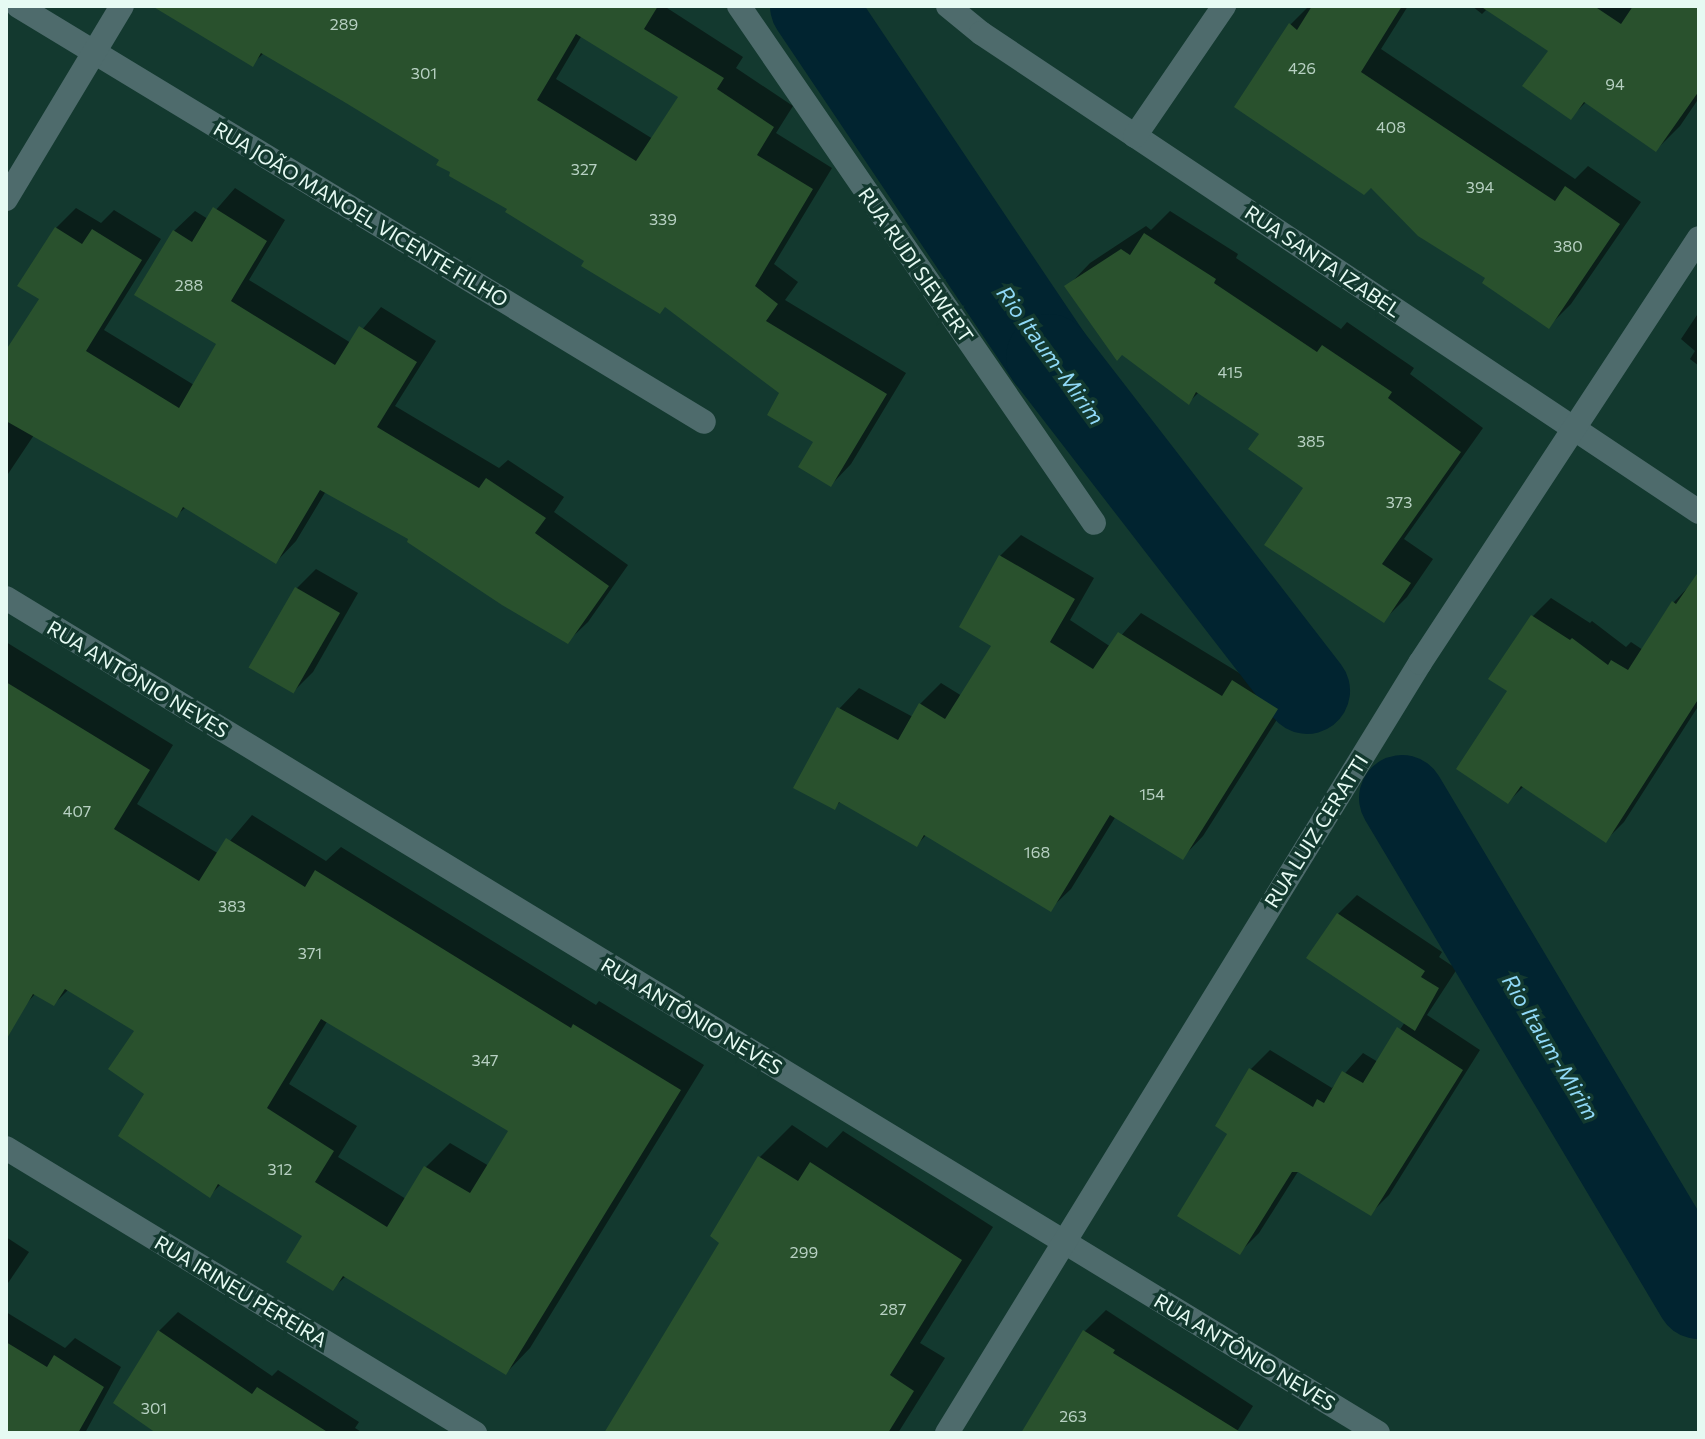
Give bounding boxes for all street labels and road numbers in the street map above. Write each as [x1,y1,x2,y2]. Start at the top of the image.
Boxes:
street label: RUA JOÃO MANOEL VICENTE FILHO [209,116,513,312]
street label: RUA RUDI SIEWERT [853,183,979,347]
street label: RUA SANTA IZABEL [1240,200,1406,322]
street label: RUA ANTÔNIO NEVES [43,615,233,743]
street label: RUA LUIZ CERATTI [1259,750,1373,912]
street label: RUA ANTÔNIO NEVES [597,952,787,1080]
street label: RUA IRINEU PEREIRA [150,1230,332,1352]
street label: RUA ANTÔNIO NEVES [1150,1288,1340,1416]

